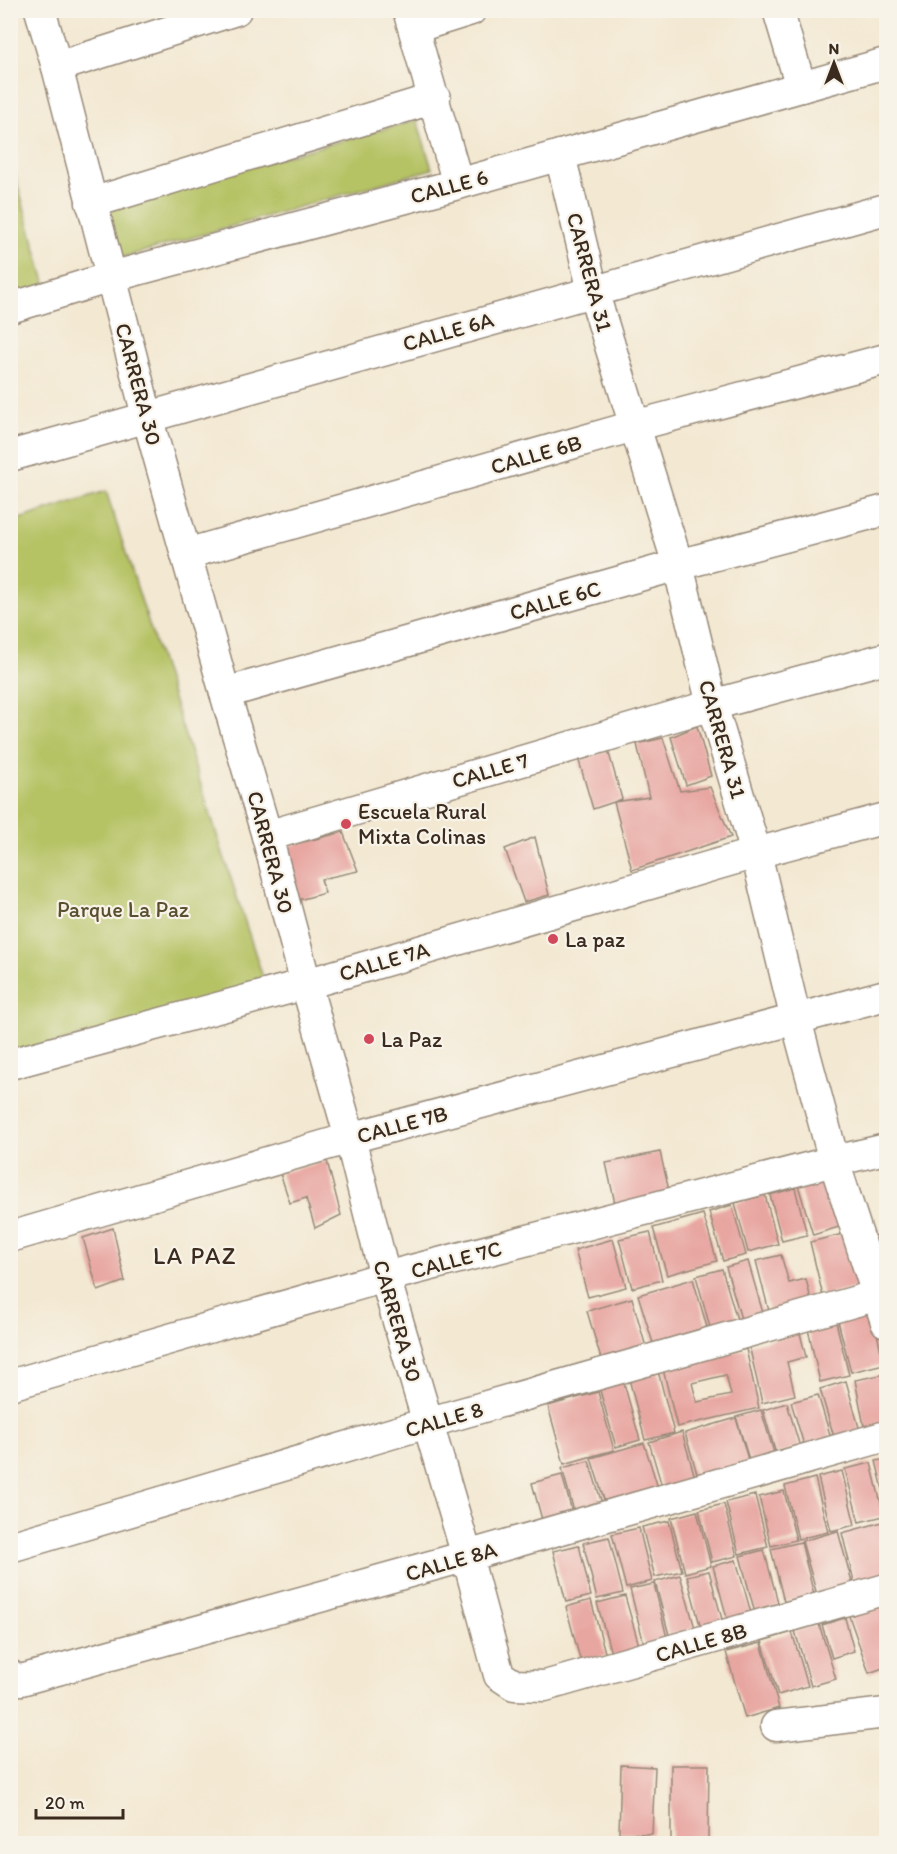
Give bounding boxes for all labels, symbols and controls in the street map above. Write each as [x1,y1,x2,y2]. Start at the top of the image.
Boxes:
north arrow [804,33,864,93]
text: N [829,39,839,58]
street label: CALLE 6 [407,163,491,210]
street label: CARRERA 31 [561,210,618,335]
street label: CALLE 6A [400,306,497,357]
street label: CARRERA 30 [109,320,168,448]
street label: CALLE 6B [487,429,585,480]
street label: CALLE 6C [506,575,604,626]
street label: CARRERA 31 [693,677,752,802]
street label: CALLE 7 [449,747,532,794]
street label: CARRERA 30 [241,788,300,916]
place label: Escuela Rural Mixta Colinas [358,798,486,850]
marker: Escuela Rural Mixta Colinas [339,817,353,831]
park label: Parque La Paz [57,896,189,923]
place label: La paz [565,926,625,953]
marker: La paz [546,932,560,946]
street label: CALLE 7A [336,936,432,987]
place label: La Paz [381,1026,442,1053]
marker: La Paz [362,1032,376,1046]
street label: CALLE 7B [354,1099,450,1150]
street label: CALLE 7C [408,1234,504,1285]
district label: LA PAZ [153,1241,237,1270]
street label: CARRERA 30 [367,1257,428,1385]
street label: CALLE 8 [402,1396,486,1443]
street label: CALLE 8A [402,1536,500,1587]
street label: CALLE 8B [652,1617,750,1668]
scale bar [36,1782,123,1820]
text: 20 m [45,1792,85,1814]

